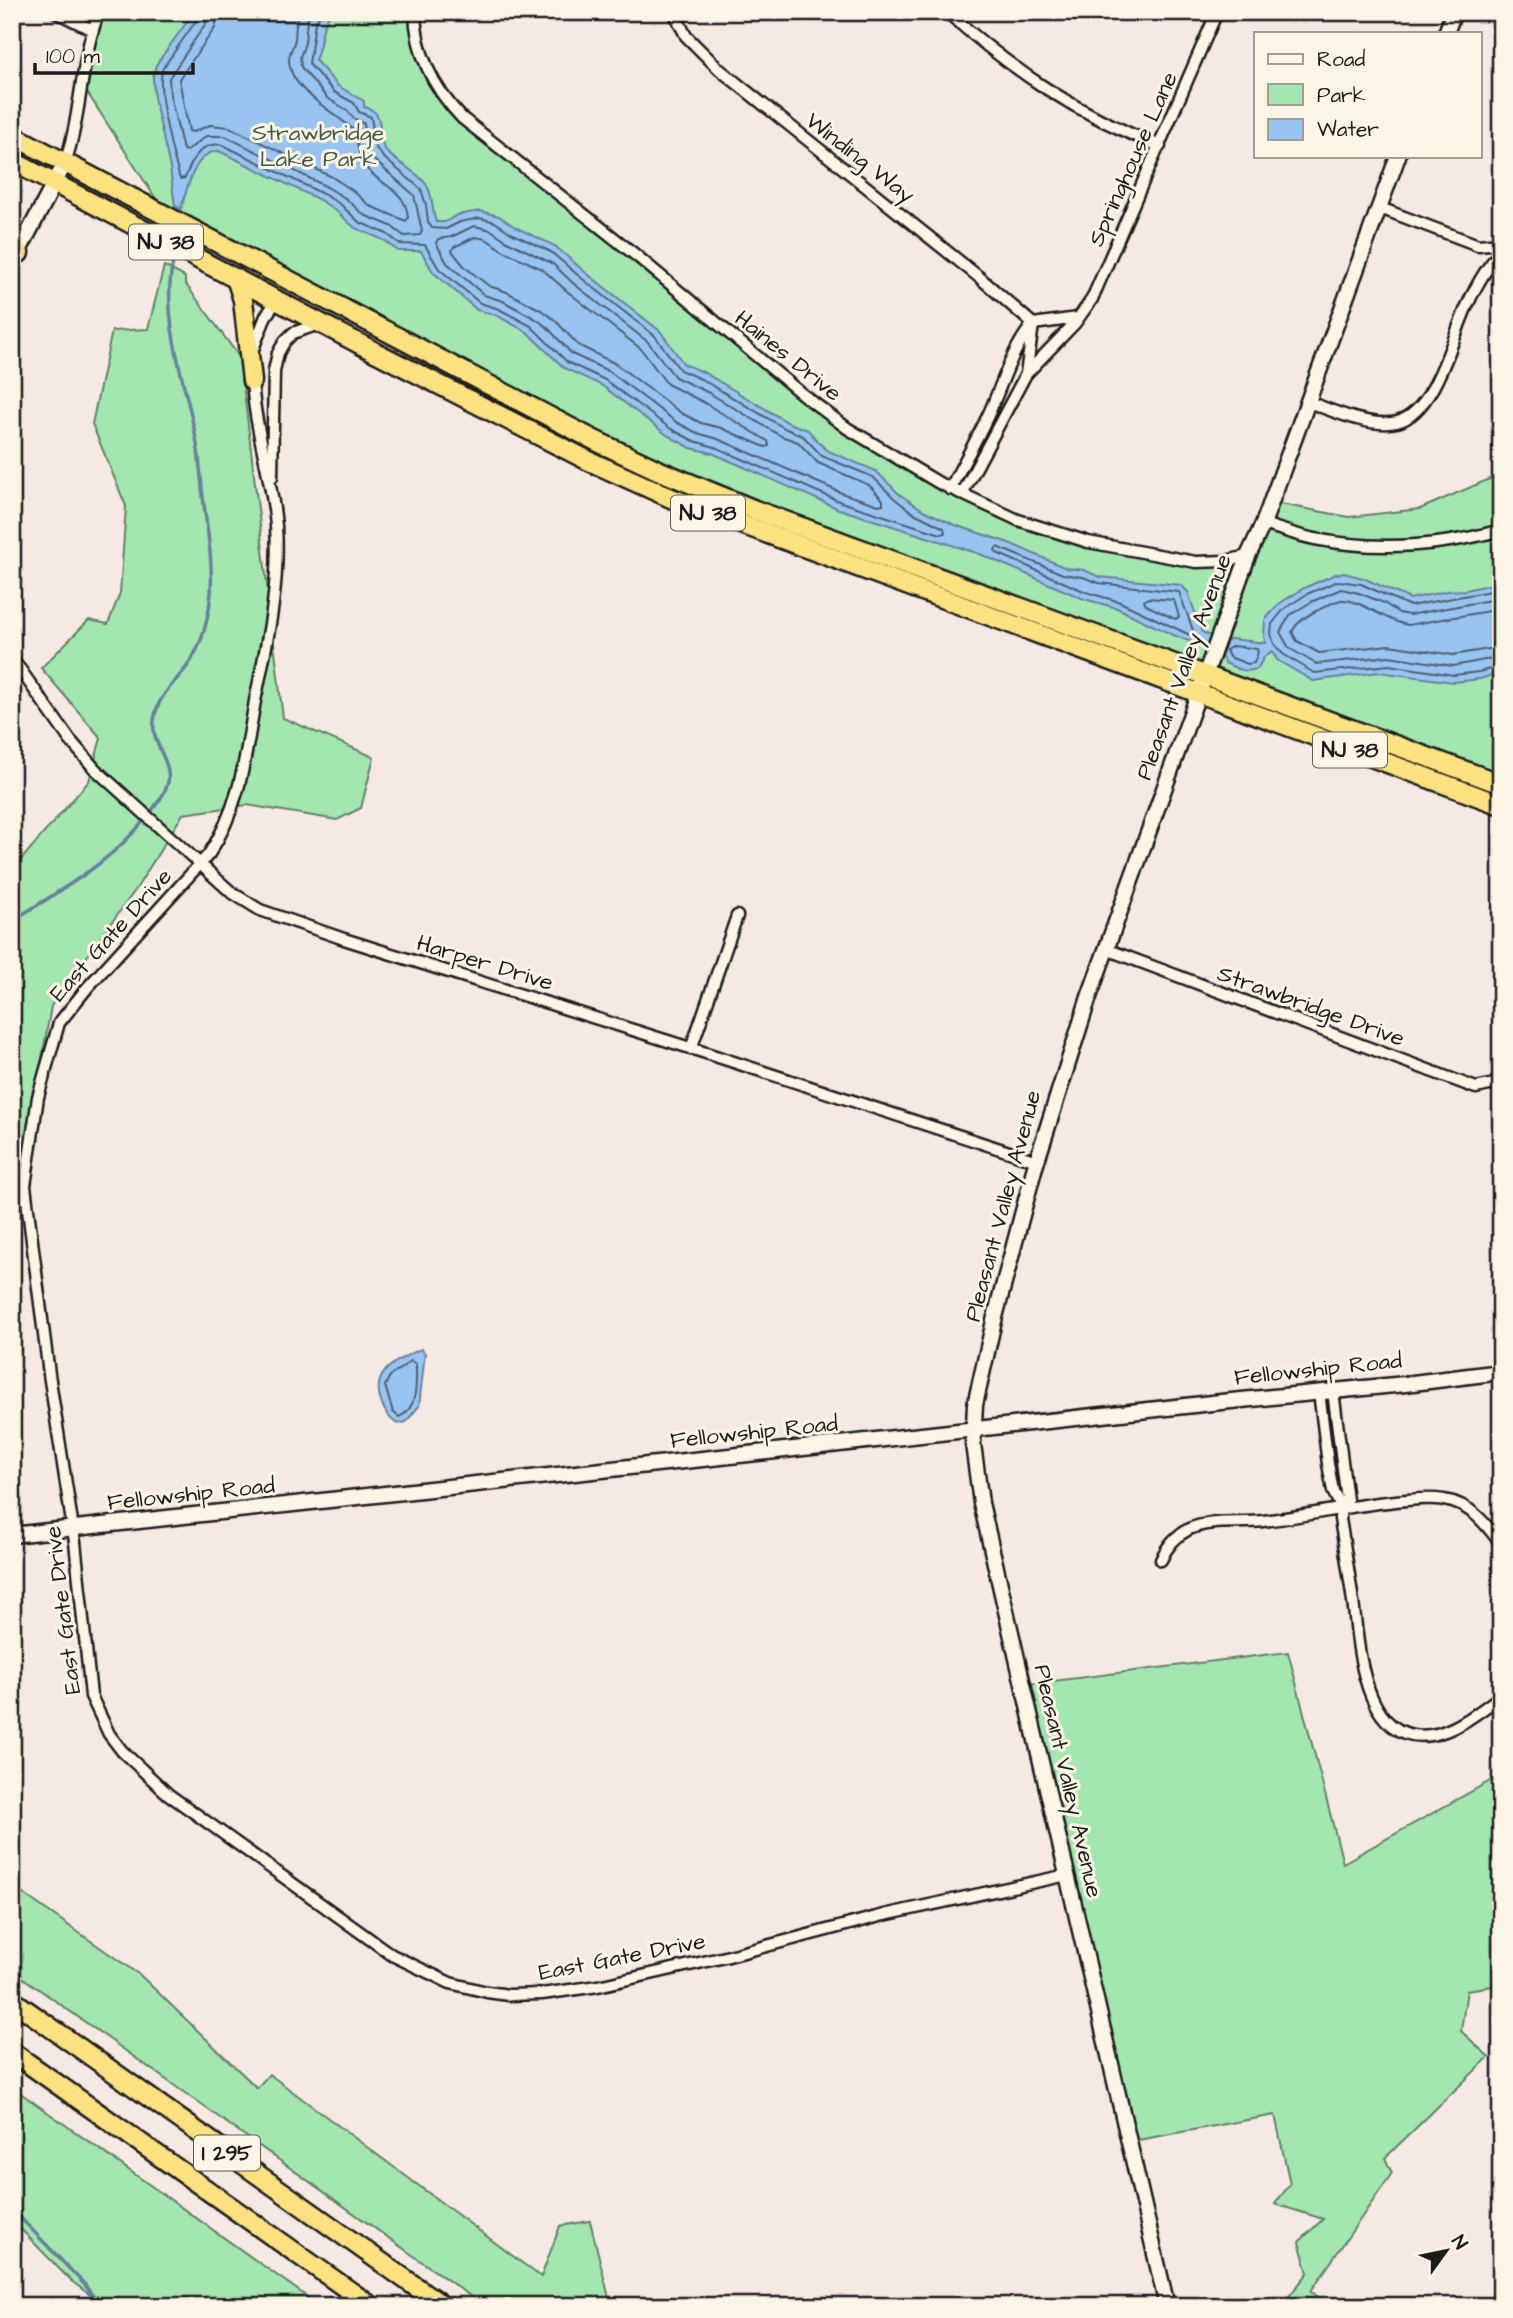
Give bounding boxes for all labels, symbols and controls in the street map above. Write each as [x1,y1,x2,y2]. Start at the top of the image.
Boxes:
scale bar [35,32,192,76]
legend [1254,32,1482,158]
text: 100 m [46,42,101,71]
text: Road [1317,45,1365,74]
street label: Springhouse Lane [1080,67,1187,252]
text: Park [1317,81,1366,110]
street label: Winding Way [798,105,922,212]
text: Water [1317,115,1379,144]
park label: Strawbridge Lake Park [252,117,384,175]
road number: NJ 38 [129,224,203,260]
street label: Haines Drive [728,303,848,409]
road number: NJ 38 [671,496,745,530]
street label: Pleasant Valley Avenue [1128,550,1241,785]
road number: NJ 38 [1313,732,1387,768]
street label: East Gate Drive [42,861,180,1009]
street label: Harper Drive [413,927,557,999]
street label: Strawbridge Drive [1213,957,1409,1056]
street label: Pleasant Valley Avenue [957,1087,1050,1325]
street label: Fellowship Road [1233,1344,1404,1394]
street label: Fellowship Road [669,1407,840,1457]
street label: Fellowship Road [106,1469,277,1519]
street label: East Gate Drive [37,1524,89,1696]
street label: Pleasant Valley Avenue [1025,1661,1110,1901]
street label: East Gate Drive [536,1925,708,1989]
road number: I 295 [194,2136,260,2170]
north arrow [1412,2216,1482,2286]
text: N [1444,2230,1474,2255]

